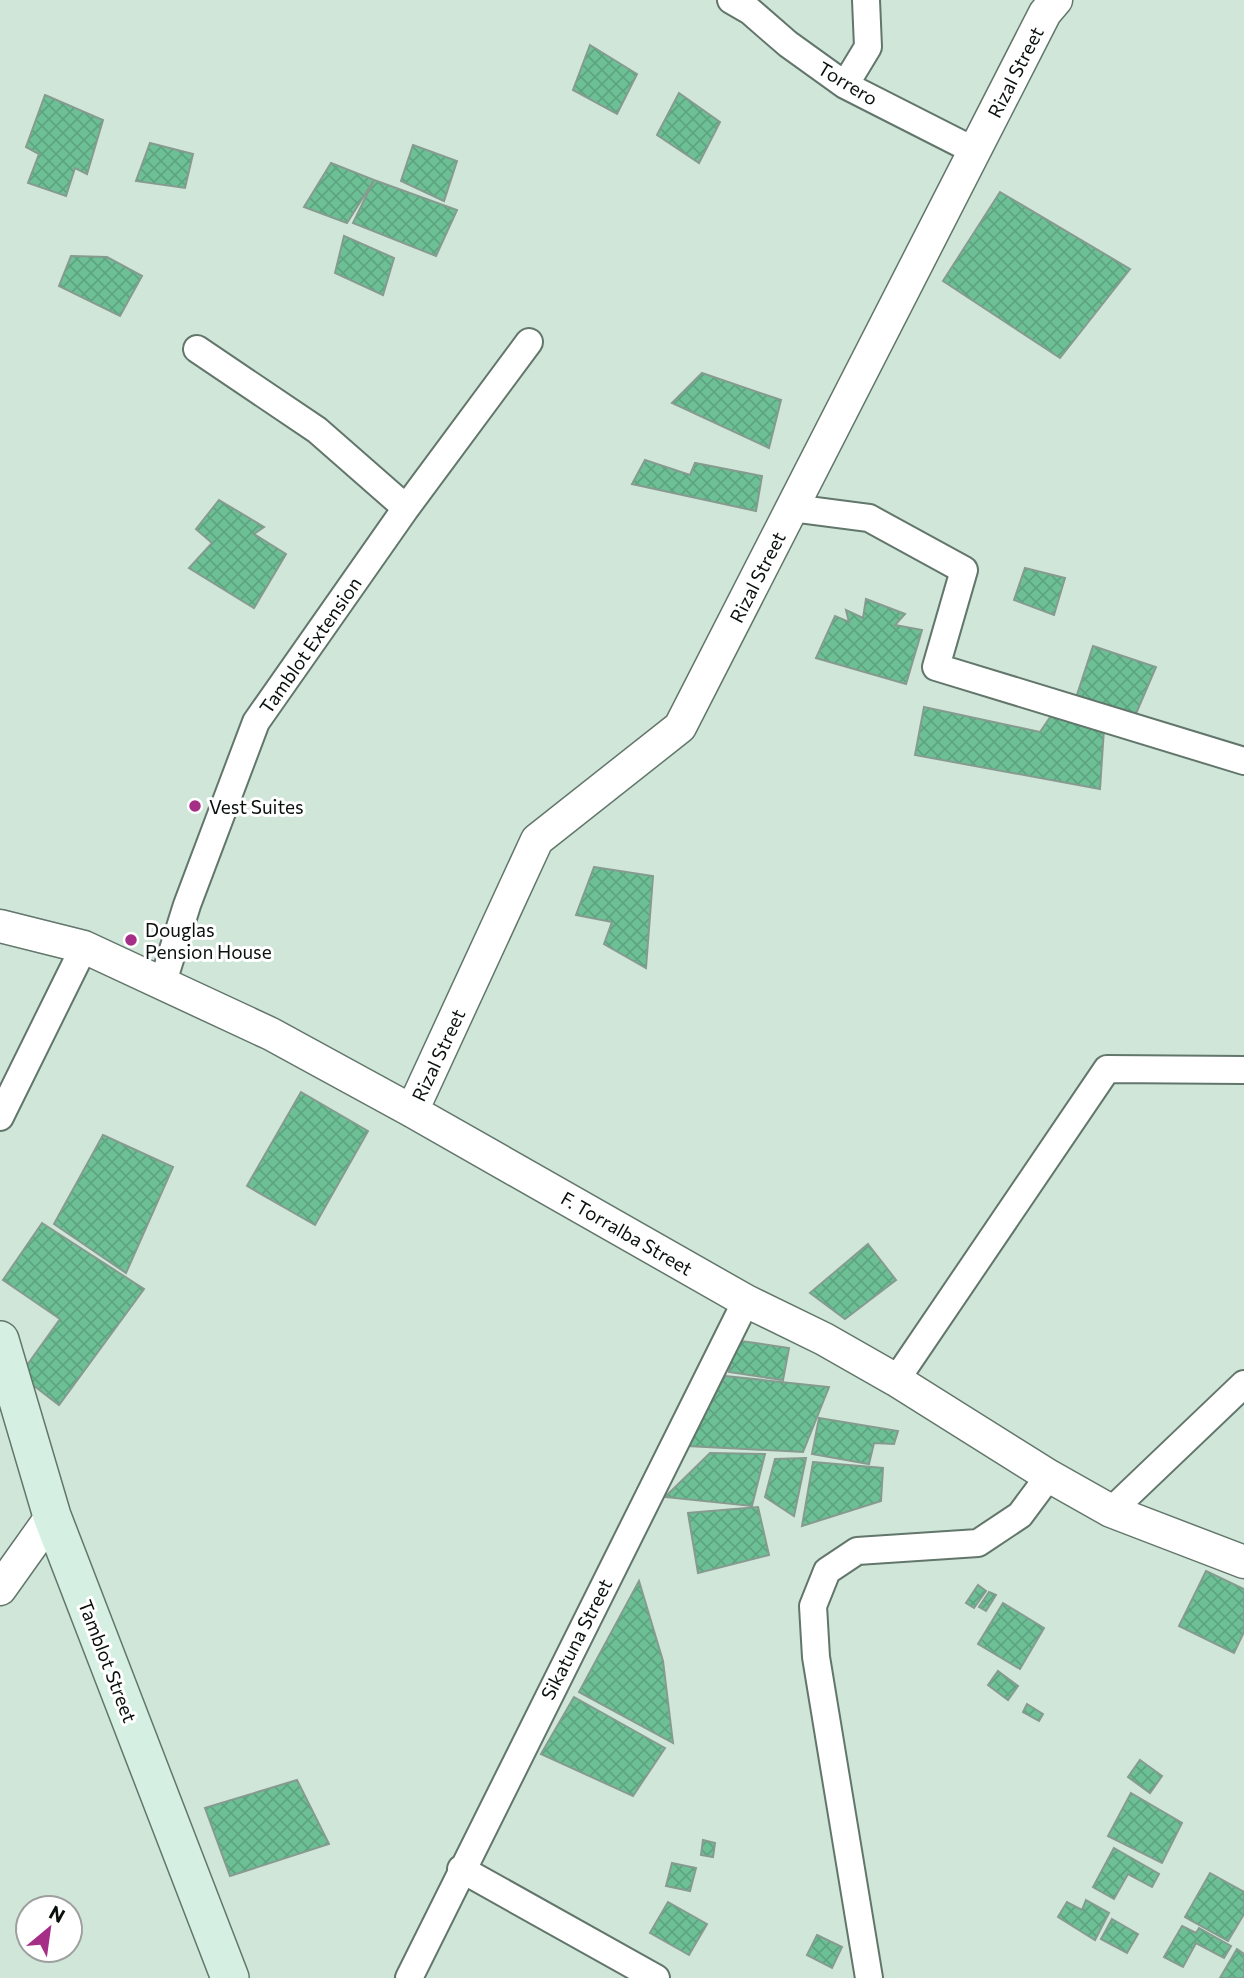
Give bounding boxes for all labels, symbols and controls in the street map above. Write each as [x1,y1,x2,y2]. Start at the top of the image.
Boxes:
street label: Rizal Street [982,22,1048,121]
street label: Torrero [814,56,882,110]
street label: Rizal Street [724,527,790,626]
street label: Tamblot Extension [254,572,366,718]
place label: Vest Suites [209,795,304,818]
marker: Vest Suites [187,798,203,814]
place label: Douglas Pension House [145,918,272,963]
marker: Douglas Pension House [123,932,139,948]
street label: Rizal Street [407,1005,469,1105]
street label: F. Torralba Street [557,1186,697,1280]
street label: Sikatuna Street [536,1574,616,1703]
street label: Tamblot Street [74,1596,142,1726]
north arrow [14,1894,84,1964]
text: N [46,1900,69,1927]

